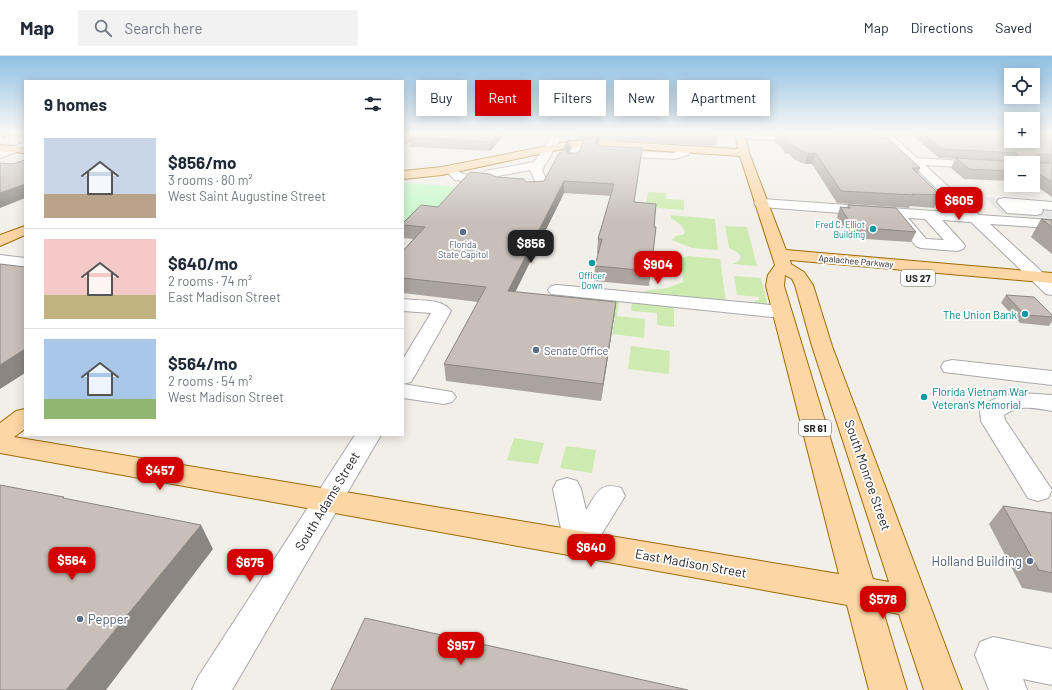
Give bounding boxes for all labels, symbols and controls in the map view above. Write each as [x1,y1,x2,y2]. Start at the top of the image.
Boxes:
search box [78,10,358,46]
text: Map [20,16,54,39]
icon: search [92,17,114,39]
text: Search here [124,19,202,37]
text: Map [864,19,889,36]
text: Directions [911,19,973,36]
text: Saved [995,19,1032,36]
map controls [1004,68,1040,192]
button: locate [1004,68,1040,104]
chip: Buy [416,80,467,116]
chip: Rent [475,80,531,116]
chip: Filters [539,80,606,116]
chip: New [614,80,669,116]
chip: Apartment [677,80,770,116]
icon: filters [362,93,384,115]
text: 9 homes [44,94,107,114]
button: + [1004,112,1040,148]
text: $856/mo [168,152,236,172]
icon: home [76,154,124,202]
button: − [1004,156,1040,192]
text: 3 rooms · 80 m² [168,172,253,188]
pin: $605 [935,187,983,221]
text: West Saint Augustine Street [168,188,326,204]
text: $605 [945,192,973,208]
place label: Fred C. Elliot Building [816,219,865,240]
marker: Fred C. Elliot Building [868,224,878,234]
marker: Florida State Capitol [458,227,468,237]
pin: $856 [507,230,555,264]
text: $856 [517,235,545,251]
place label: Florida State Capitol [438,239,488,260]
pin: $904 [634,251,682,285]
street label: Apalachee Parkway [818,252,894,270]
text: $640/mo [168,253,238,273]
icon: home [76,255,124,303]
text: $904 [643,256,673,272]
marker: Officer Down [587,258,597,268]
place label: Officer Down [579,270,606,291]
road number: US 27 [901,270,935,286]
text: 2 rooms · 74 m² [168,273,252,289]
text: East Madison Street [168,289,281,305]
place label: The Union Bank [943,308,1017,321]
marker: The Union Bank [1020,309,1030,319]
place label: Senate Office [544,344,609,357]
marker: Senate Office [531,345,541,355]
text: $564/mo [168,353,237,373]
icon: home [76,355,124,403]
text: 2 rooms · 54 m² [168,373,253,389]
place label: Florida Vietnam War Veteran's Memorial [932,385,1028,411]
text: West Madison Street [168,389,284,405]
marker: Florida Vietnam War Veteran's Memorial [919,392,929,402]
street label: South Monroe Street [842,417,894,533]
road number: SR 61 [799,420,831,436]
street label: South Adams Street [291,449,363,553]
pin: $457 [136,457,184,491]
text: $457 [146,462,174,478]
pin: $640 [567,534,615,568]
text: $640 [576,539,606,555]
street label: East Madison Street [634,545,748,581]
pin: $564 [48,547,96,581]
pin: $675 [226,549,274,583]
text: $564 [57,552,87,568]
place label: Holland Building [932,553,1022,569]
text: $675 [236,554,264,570]
marker: Holland Building [1025,556,1035,566]
pin: $578 [859,586,907,620]
text: $578 [869,591,897,607]
place label: Pepper [88,611,129,627]
marker: Pepper [75,614,85,624]
pin: $957 [437,632,485,666]
text: $957 [447,637,475,653]

